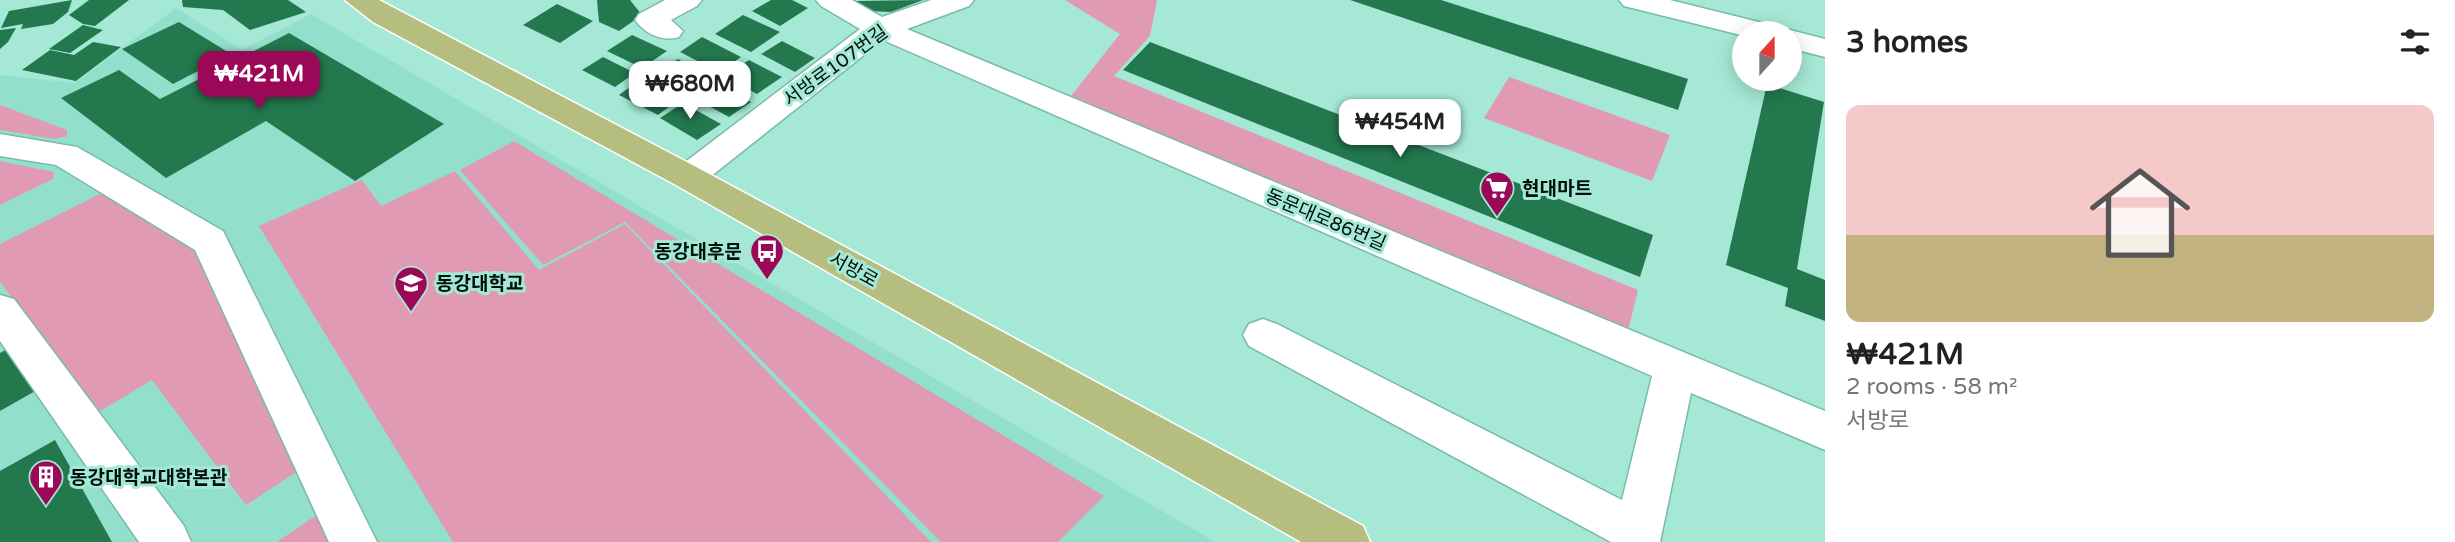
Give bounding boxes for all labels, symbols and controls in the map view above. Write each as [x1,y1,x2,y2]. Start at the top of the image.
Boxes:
street label: 서방로107번길 [779,21,892,111]
north arrow [1732,21,1802,91]
map controls [1732,21,1802,91]
icon: filters [2396,23,2434,61]
text: 3 homes [1846,24,1968,61]
pin: ₩421M [210,52,308,111]
text: ₩421M [214,60,304,88]
pin: ₩680M [641,61,739,121]
text: ₩680M [645,70,735,98]
pin: ₩454M [1351,100,1449,159]
text: ₩454M [1355,108,1445,136]
icon: home [2077,150,2203,276]
supermarket icon: 현대마트 [1478,169,1516,218]
place label: 현대마트 [1522,178,1592,200]
street label: 동문대로86번길 [1262,185,1389,255]
bus stop icon: 동강대후문 [748,232,786,281]
place label: 동강대후문 [655,241,742,263]
street label: 서방로 [825,248,882,292]
school or university icon: 동강대학교 [392,264,430,313]
place label: 동강대학교 [436,273,523,295]
text: ₩421M [1846,336,1964,373]
text: 2 rooms · 58 m² [1846,373,2017,401]
text: 서방로 [1846,407,1909,435]
building icon: 동강대학교대학본관 [27,458,65,507]
place label: 동강대학교대학본관 [70,467,228,489]

